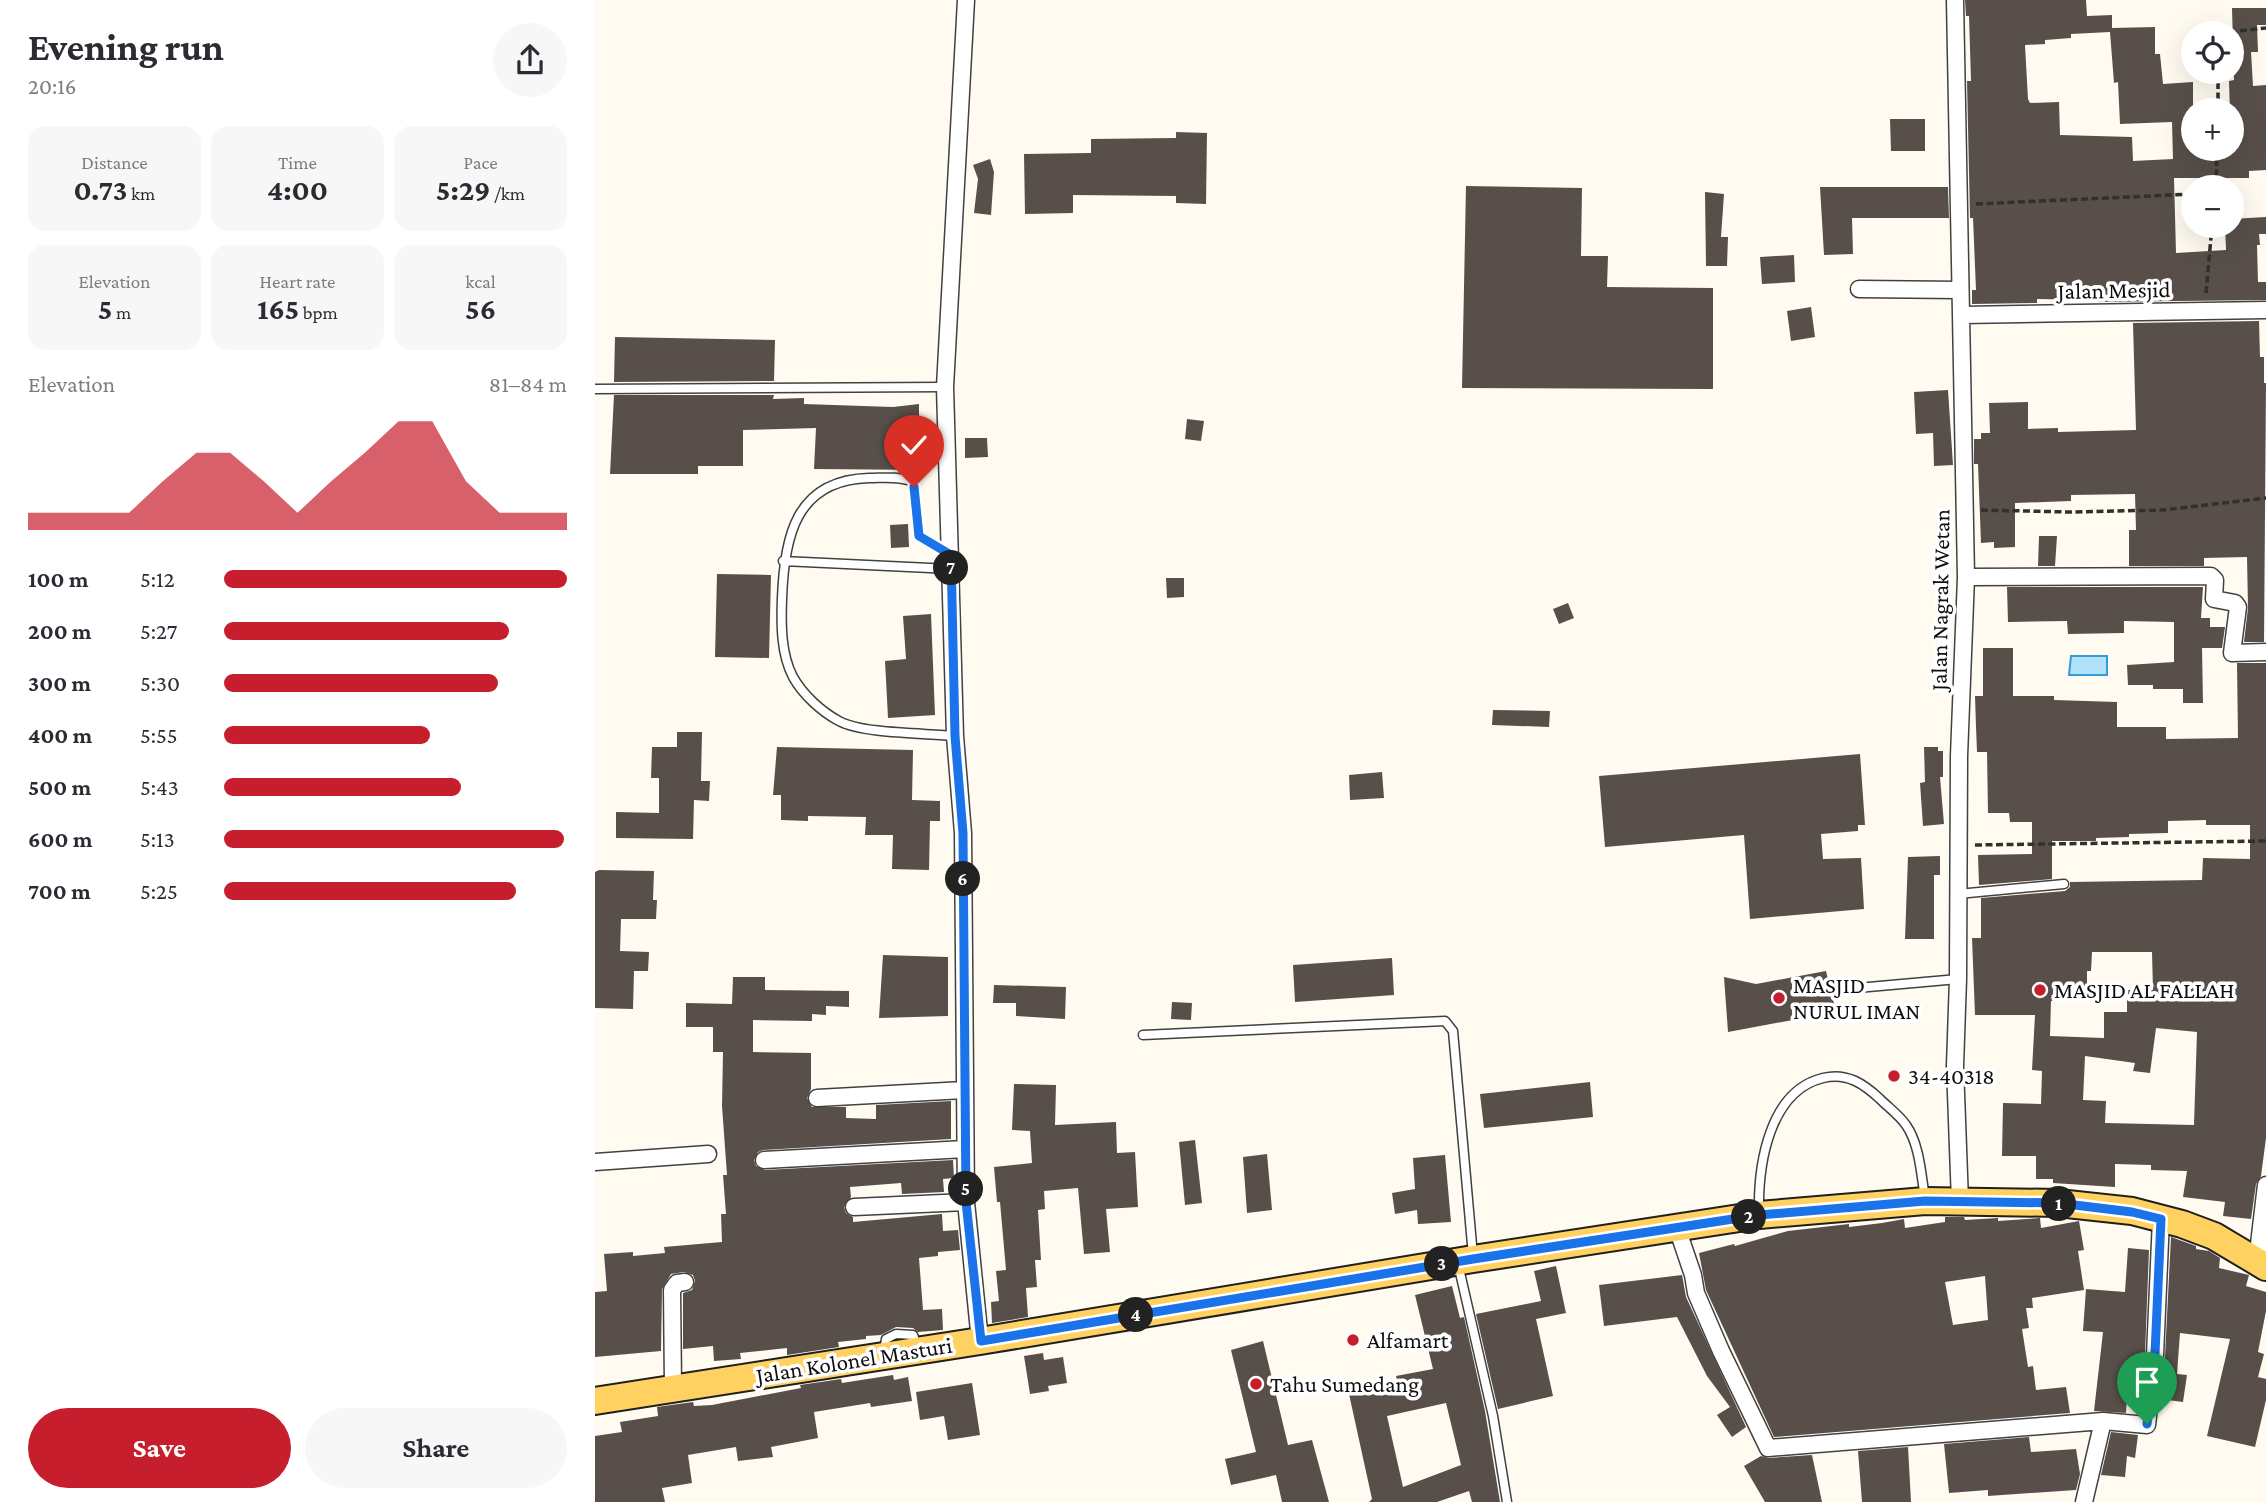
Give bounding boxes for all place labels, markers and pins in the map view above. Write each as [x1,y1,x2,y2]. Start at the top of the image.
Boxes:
pin [884,415,944,487]
pin: 7 [933,550,969,586]
pin: 6 [945,862,981,896]
place label: MASJID NURUL IMAN [1793,972,1920,1024]
place label: MASJID AL FALLAH [2054,977,2234,1003]
marker: MASJID AL FALLAH [2032,982,2048,998]
marker: MASJID NURUL IMAN [1771,990,1787,1006]
place label: 34-40318 [1908,1063,1995,1089]
marker: 34-40318 [1886,1068,1902,1084]
pin: 5 [949,1172,983,1206]
pin: 1 [2041,1186,2077,1222]
pin: 2 [1731,1200,1767,1234]
pin: 3 [1425,1246,1459,1282]
pin: 4 [1119,1298,1153,1332]
place label: Alfamart [1367,1327,1449,1353]
marker: Alfamart [1345,1332,1361,1348]
pin [2117,1352,2177,1424]
place label: Tahu Sumedang [1270,1371,1419,1397]
marker: Tahu Sumedang [1248,1376,1264,1392]

